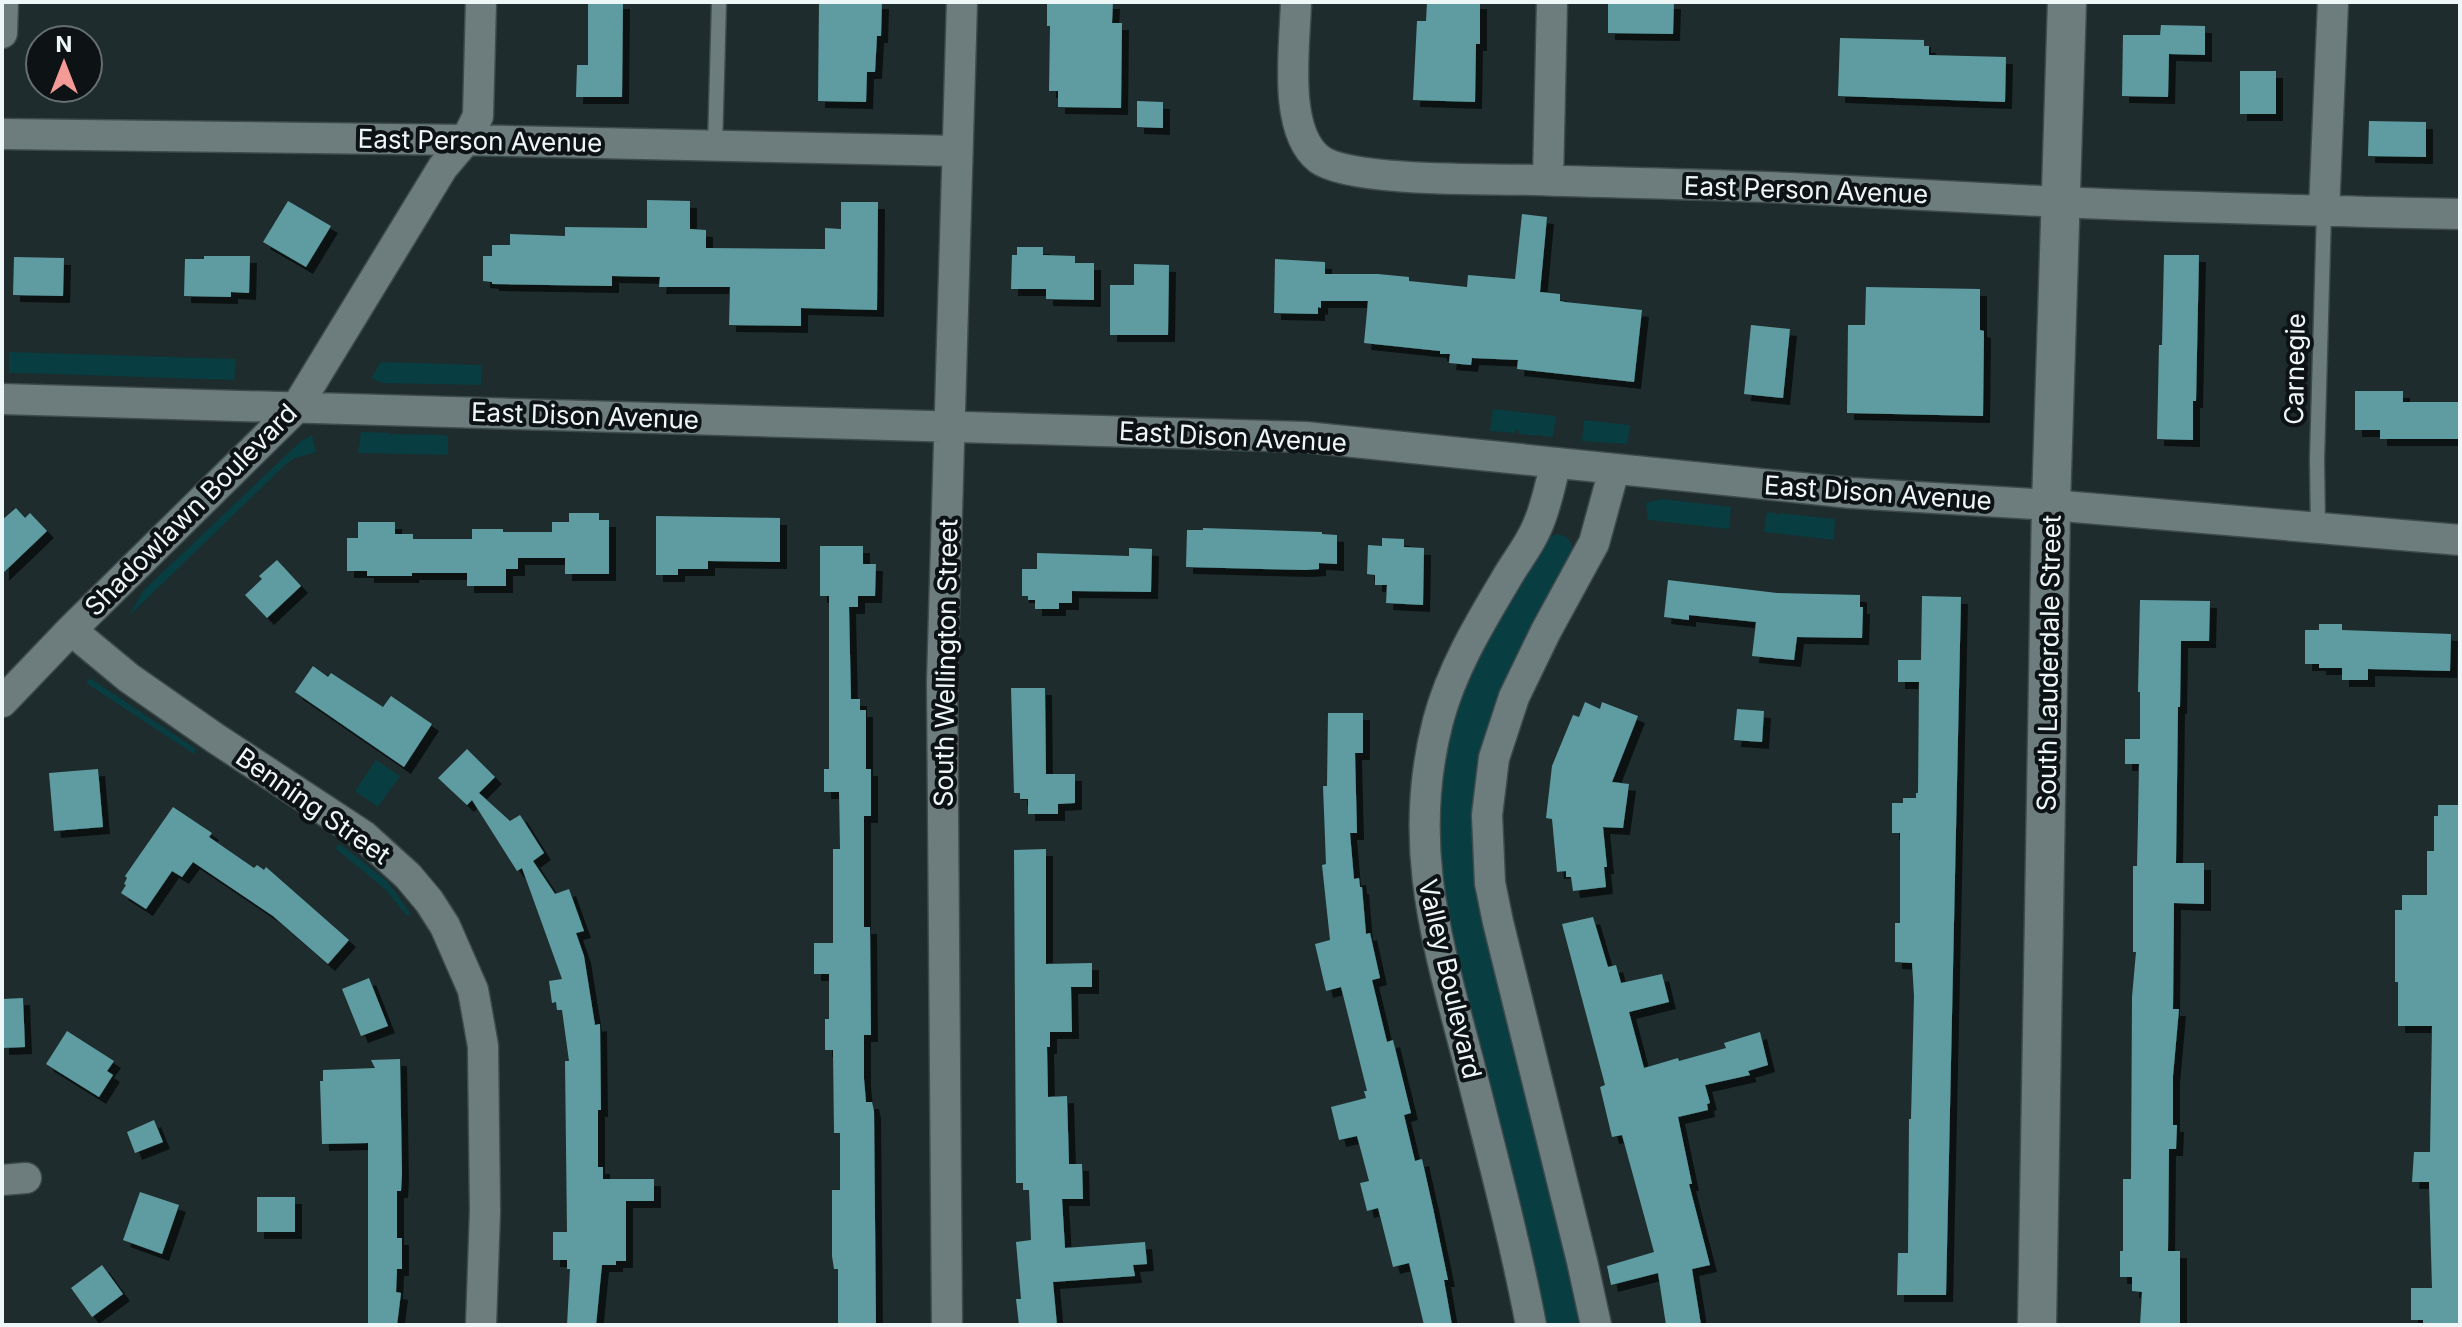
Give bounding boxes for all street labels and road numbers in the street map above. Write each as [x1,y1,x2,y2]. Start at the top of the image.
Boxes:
street label: East Person Avenue [358,123,603,158]
street label: East Person Avenue [1683,170,1929,209]
street label: Carnegie [2278,313,2311,425]
street label: East Dison Avenue [470,396,700,435]
street label: Shadowlawn Boulevard [78,397,303,622]
street label: East Dison Avenue [1118,415,1348,458]
street label: East Dison Avenue [1763,469,1993,516]
street label: South Lauderdale Street [2030,514,2067,812]
street label: South Wellington Street [927,519,964,807]
street label: Benning Street [230,741,396,870]
street label: Valley Boulevard [1412,876,1488,1082]

